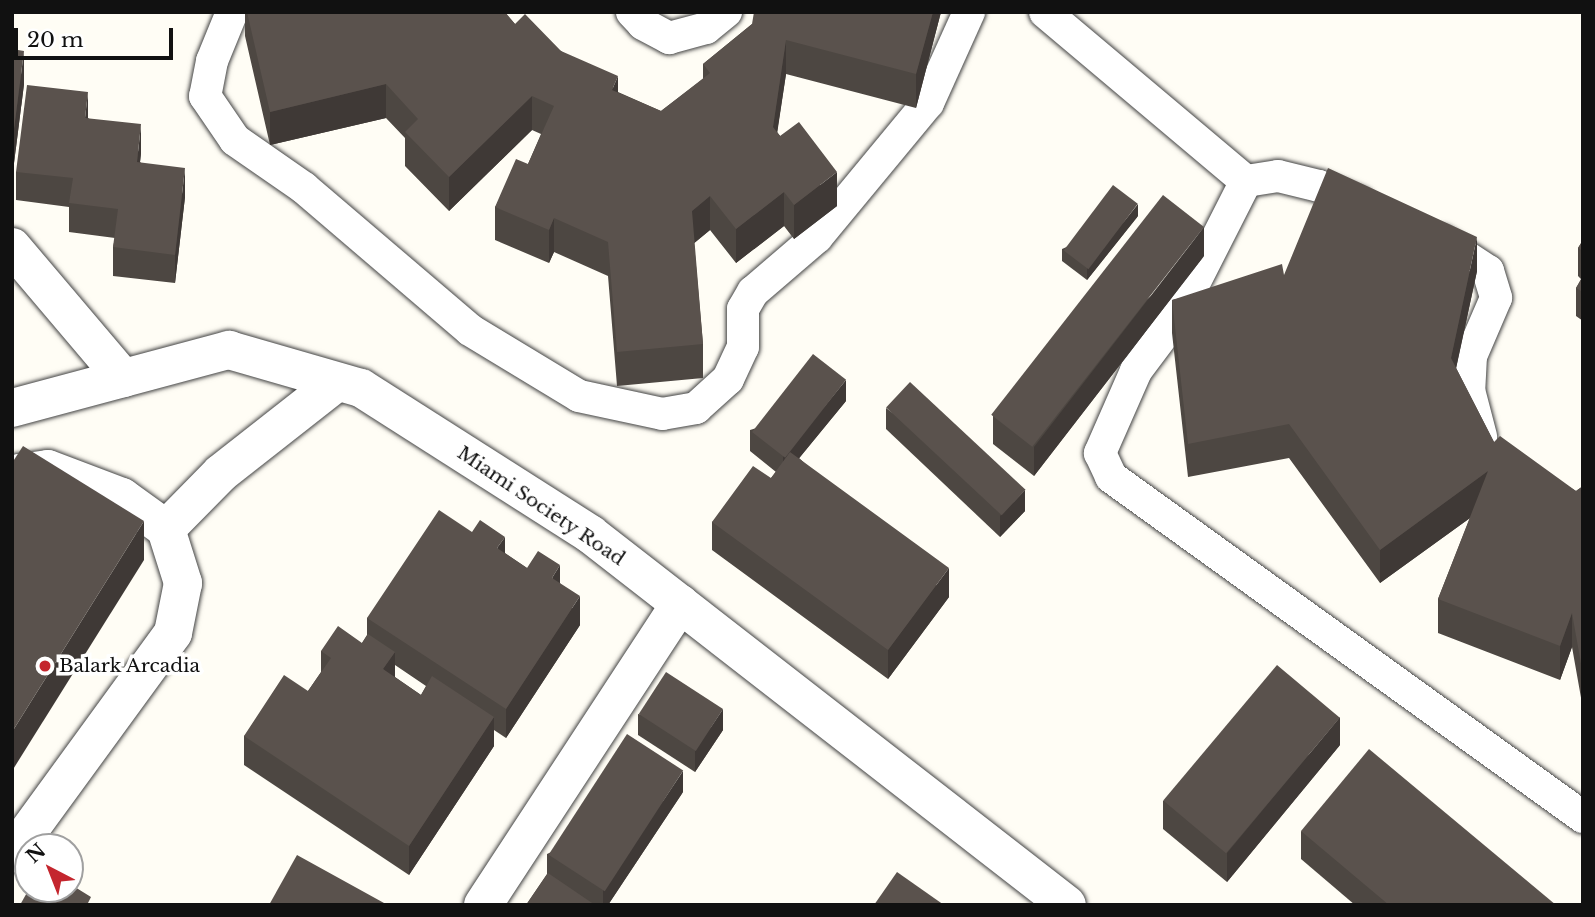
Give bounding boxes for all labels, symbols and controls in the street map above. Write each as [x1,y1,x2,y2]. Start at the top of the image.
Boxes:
scale bar [18,14,177,58]
text: 20 m [27,27,84,53]
street label: Miami Society Road [453,441,629,571]
place label: Balark Arcadia [59,655,201,677]
marker: Balark Arcadia [37,658,53,674]
north arrow [14,833,84,903]
text: N [22,839,50,868]

